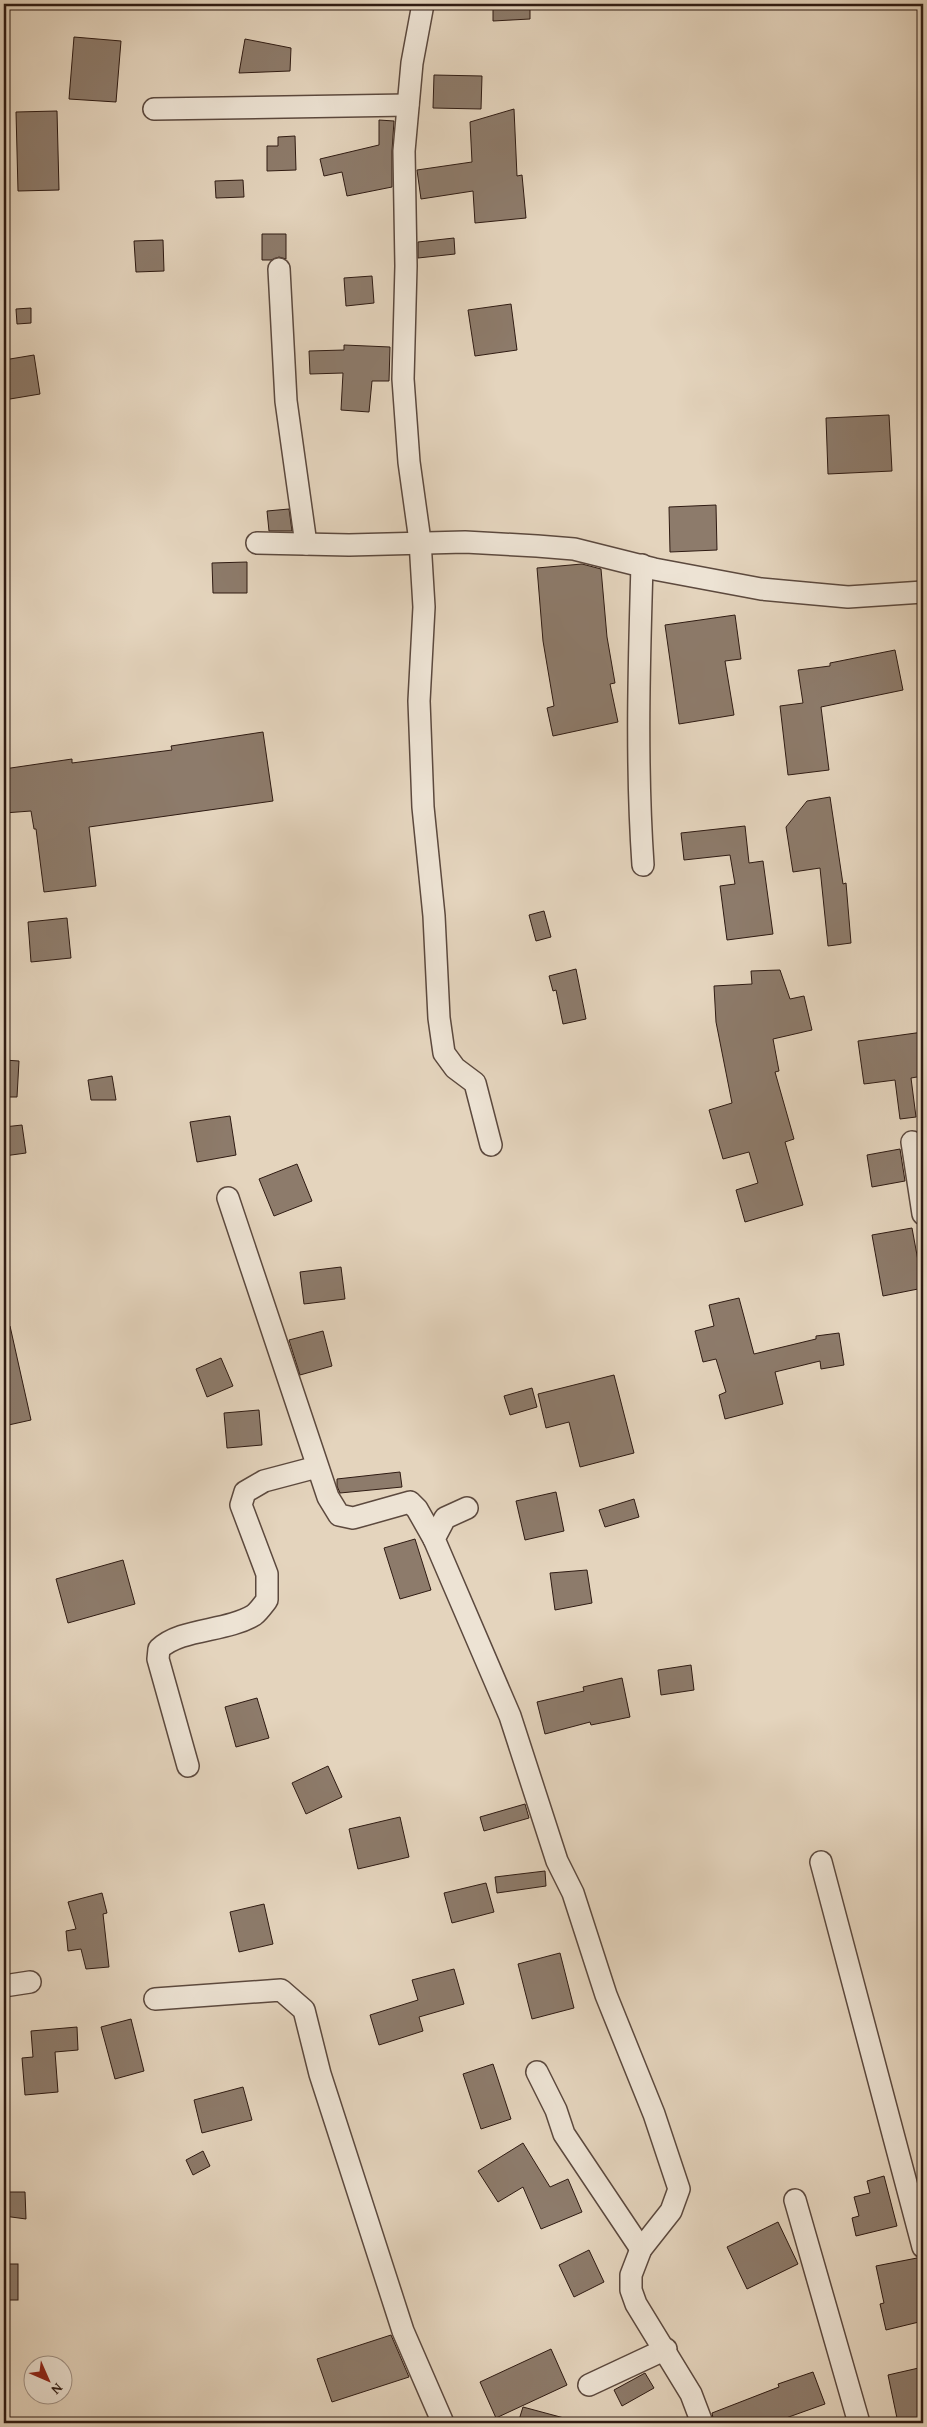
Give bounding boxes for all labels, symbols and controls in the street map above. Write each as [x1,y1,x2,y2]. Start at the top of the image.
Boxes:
north arrow [22,2354,72,2404]
text: N [46,2379,68,2400]

